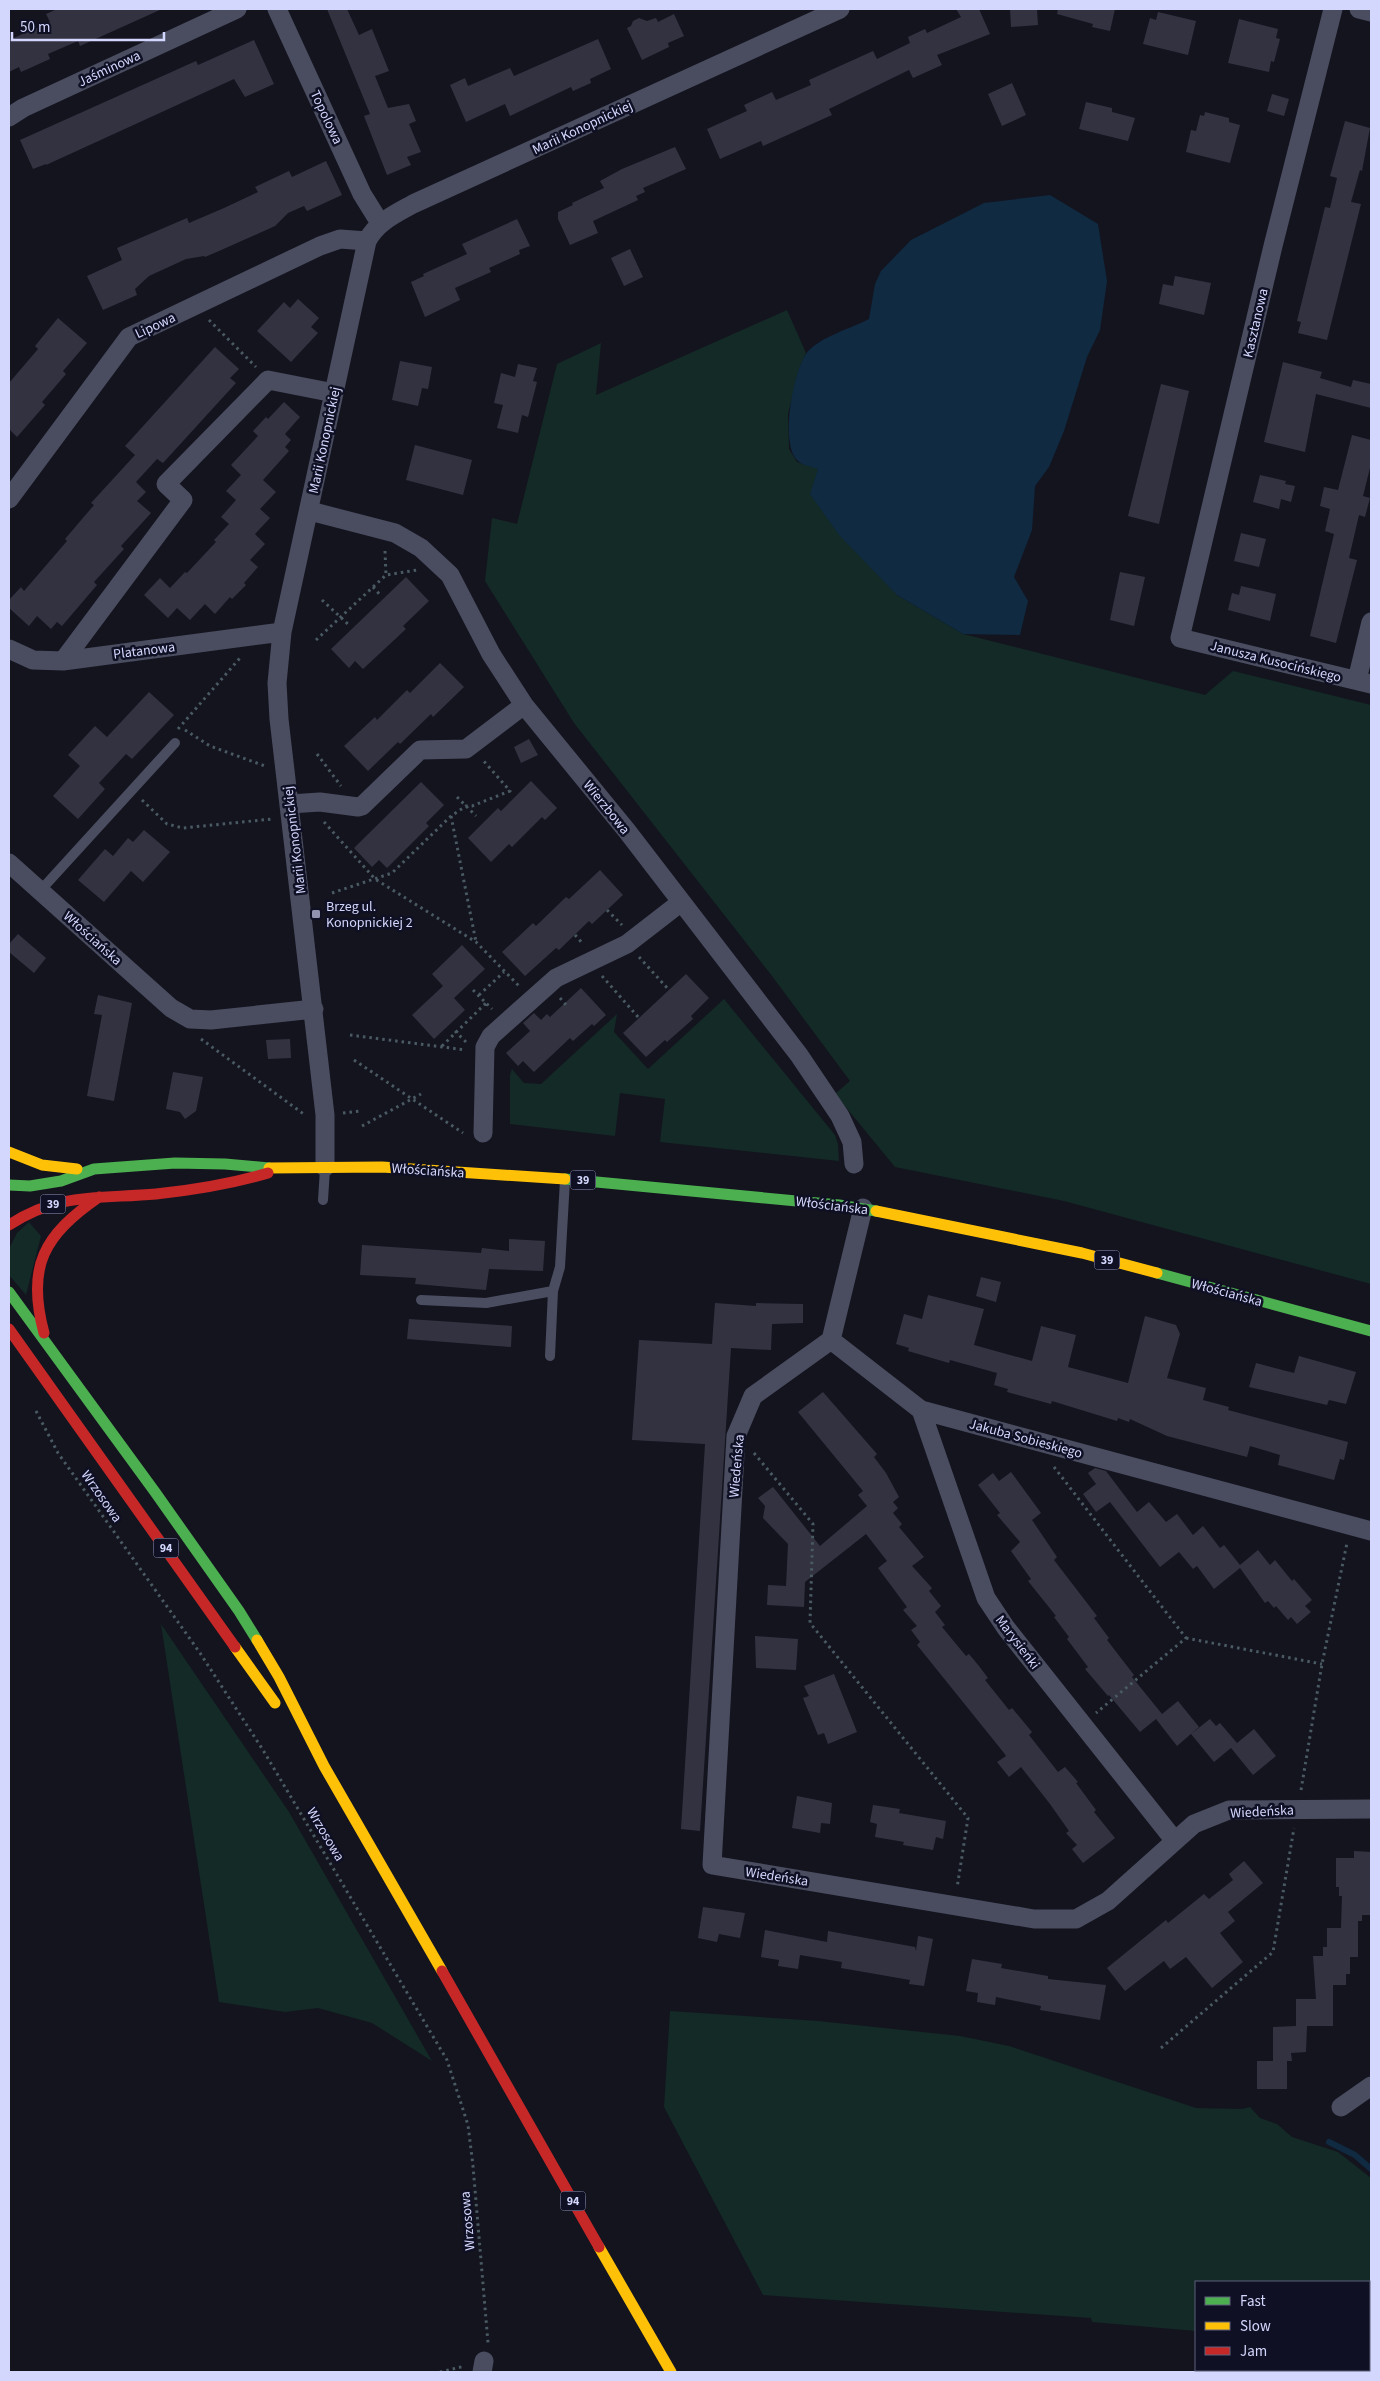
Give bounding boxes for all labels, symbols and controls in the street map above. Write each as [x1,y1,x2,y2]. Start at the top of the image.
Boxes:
scale bar [12,10,165,42]
text: 50 m [20,17,50,38]
street label: Jaśminowa [75,46,144,92]
street label: Topolowa [305,87,347,148]
street label: Marii Konopnickiej [529,96,636,160]
street label: Kasztanowa [1238,287,1274,360]
street label: Lipowa [132,308,179,344]
street label: Marii Konopnickiej [304,385,346,495]
street label: Janusza Kusocińskiego [1208,636,1343,688]
street label: Platanowa [112,637,176,665]
street label: Wierzbowa [578,776,634,839]
street label: Marii Konopnickiej [278,785,312,895]
place label: Brzeg ul. Konopnickiej 2 [326,897,413,933]
street label: Włościańska [59,907,126,971]
marker: Brzeg ul. Konopnickiej 2 [310,908,322,920]
street label: Włościańska [391,1158,465,1184]
road number: 39 [570,1170,596,1190]
street label: Włościańska [795,1192,869,1220]
road number: 39 [40,1194,66,1214]
road number: 39 [1094,1250,1120,1270]
street label: Włościańska [1189,1274,1265,1312]
street label: Jakuba Sobieskiego [967,1414,1084,1464]
street label: Wiedeńska [724,1434,750,1499]
street label: Wrzosowa [76,1466,126,1527]
road number: 94 [154,1539,178,1558]
street label: Marysieńki [990,1611,1044,1674]
street label: Wiedeńska [1230,1800,1294,1824]
street label: Wrzosowa [301,1804,349,1865]
street label: Wiedeńska [744,1862,810,1892]
street label: Wrzosowa [455,2190,481,2251]
road number: 94 [560,2192,586,2210]
legend [1195,2281,1370,2371]
text: Fast [1240,2291,1266,2312]
text: Slow [1240,2316,1271,2337]
text: Jam [1240,2341,1267,2362]

